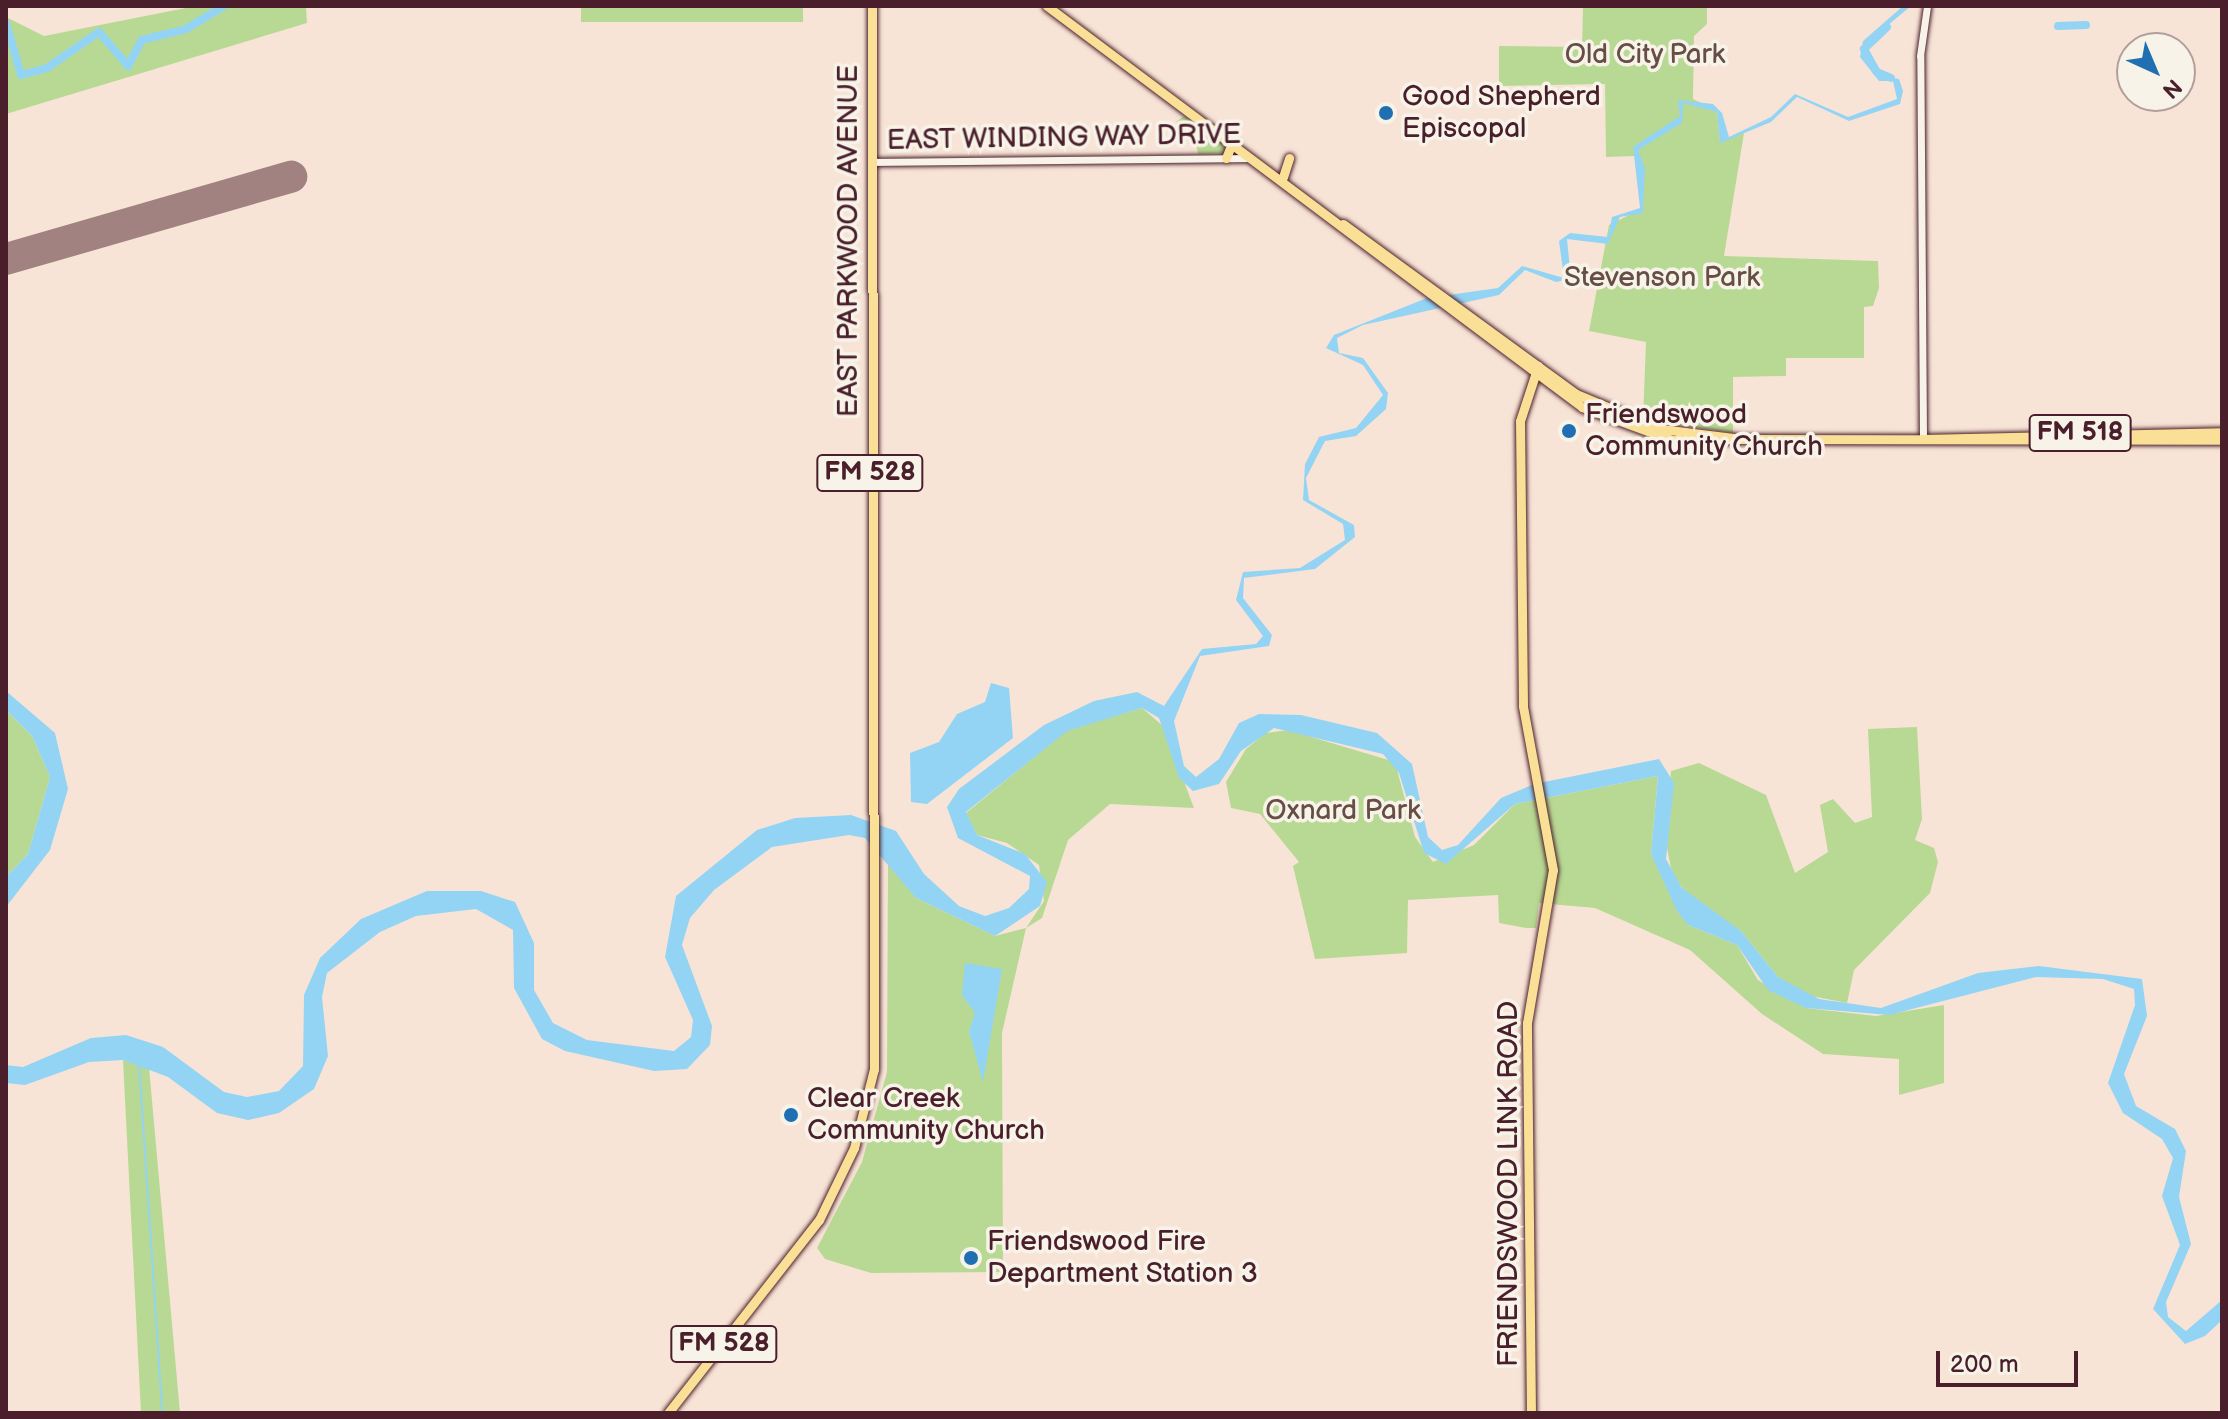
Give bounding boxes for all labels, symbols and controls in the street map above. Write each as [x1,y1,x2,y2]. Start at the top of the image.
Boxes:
north arrow [2116,32,2196,112]
park label: Old City Park [1564,38,1726,72]
street label: EAST PARKWOOD AVENUE [832,65,866,417]
text: N [2156,73,2187,104]
place label: Good Shepherd Episcopal [1402,80,1601,146]
marker: Good Shepherd Episcopal [1377,104,1395,122]
street label: EAST WINDING WAY DRIVE [885,118,1243,158]
park label: Stevenson Park [1564,261,1760,295]
place label: Friendswood Community Church [1585,398,1825,464]
road number: FM 518 [2028,411,2132,455]
marker: Friendswood Community Church [1560,422,1578,440]
road number: FM 528 [816,451,924,495]
park label: Oxnard Park [1265,794,1421,828]
street label: FRIENDSWOOD LINK ROAD [1492,1001,1526,1367]
place label: Clear Creek Community Church [807,1082,1047,1148]
marker: Clear Creek Community Church [782,1106,800,1124]
place label: Friendswood Fire Department Station 3 [987,1225,1259,1291]
marker: Friendswood Fire Department Station 3 [962,1249,980,1267]
road number: FM 528 [670,1322,778,1366]
scale bar [1940,1335,2082,1385]
text: 200 m [1950,1350,2019,1379]

